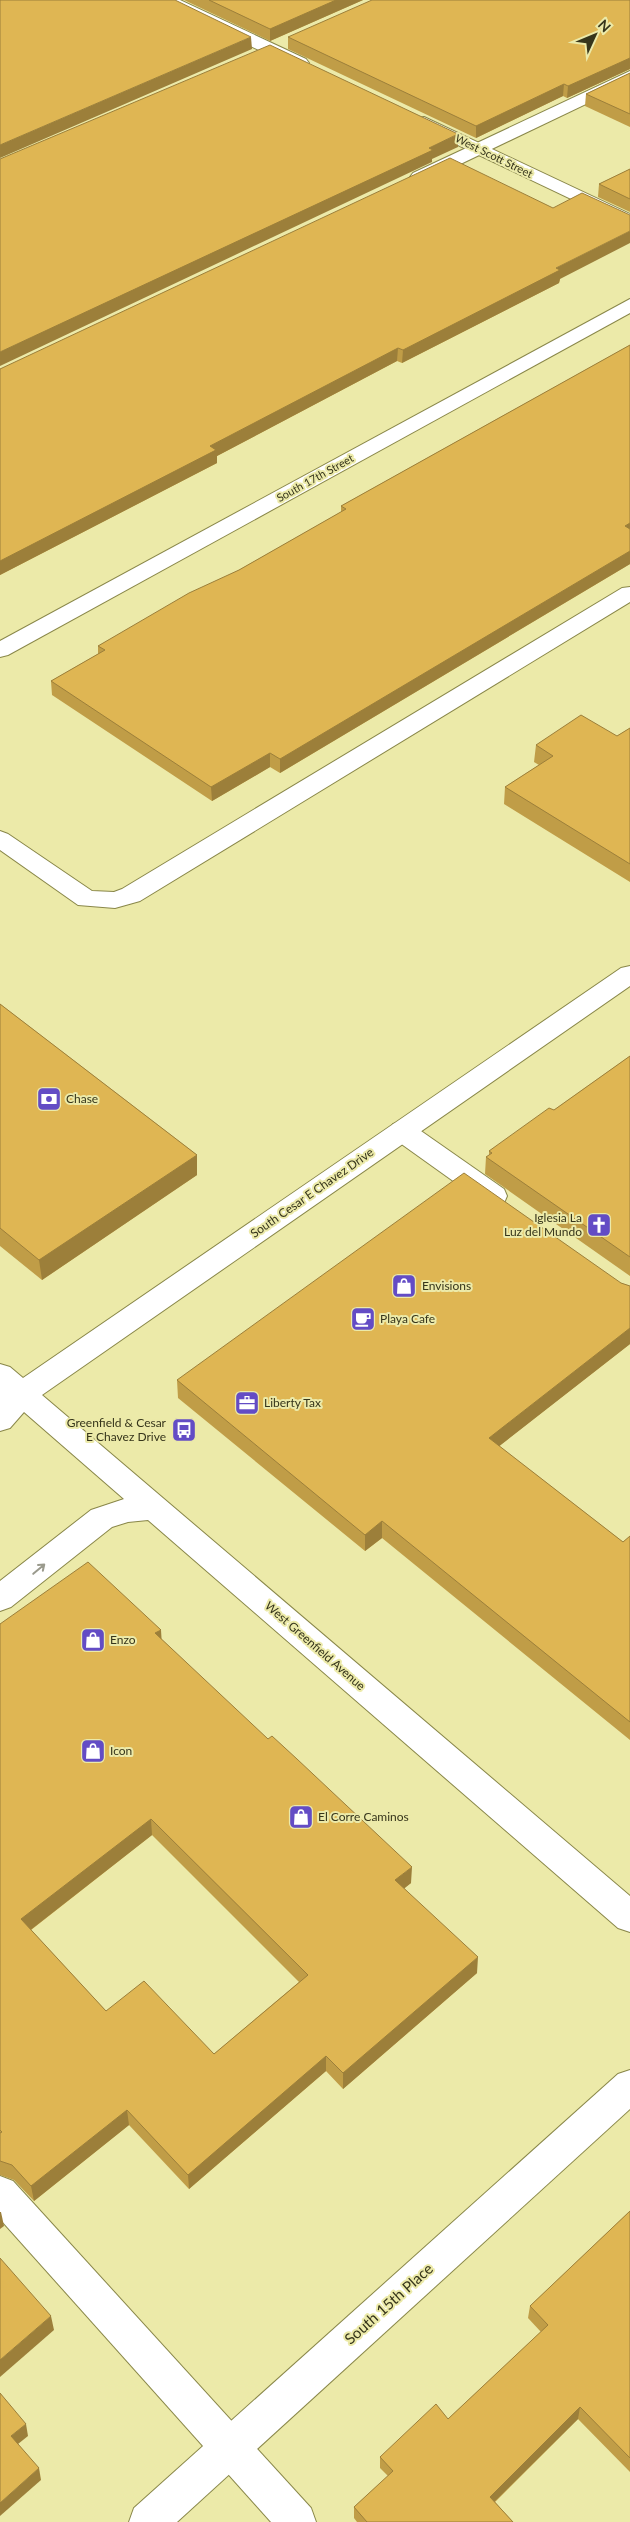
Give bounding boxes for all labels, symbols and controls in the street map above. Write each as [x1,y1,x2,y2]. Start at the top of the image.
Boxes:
north arrow [570,10,620,60]
text: N [595,16,615,35]
street label: West Scott Street [453,131,535,180]
street label: South 17th Street [274,451,355,504]
bank icon: Chase [36,1086,62,1112]
place label: Chase [66,1091,98,1106]
street label: South Cesar E Chavez Drive [247,1144,376,1241]
place label: Iglesia La Luz del Mundo [504,1210,582,1239]
church icon: Iglesia La Luz del Mundo [586,1212,612,1238]
shop icon: Envisions [391,1273,417,1299]
place label: Envisions [422,1278,471,1293]
cafe icon: Playa Cafe [350,1306,376,1332]
place label: Playa Cafe [380,1311,435,1326]
office icon: Liberty Tax [234,1390,260,1416]
place label: Liberty Tax [264,1395,321,1410]
place label: Greenfield & Cesar E Chavez Drive [67,1415,167,1444]
bus stop icon: Greenfield & Cesar E Chavez Drive [171,1417,197,1443]
one-way arrow [32,1563,45,1574]
street label: West Greenfield Avenue [262,1598,369,1693]
shop icon: Enzo [80,1627,106,1653]
place label: Enzo [110,1632,136,1647]
shop icon: Icon [80,1738,106,1764]
place label: Icon [110,1743,132,1758]
shop icon: El Corre Caminos [288,1804,314,1830]
place label: El Corre Caminos [318,1809,409,1824]
street label: South 15th Place [341,2259,436,2348]

